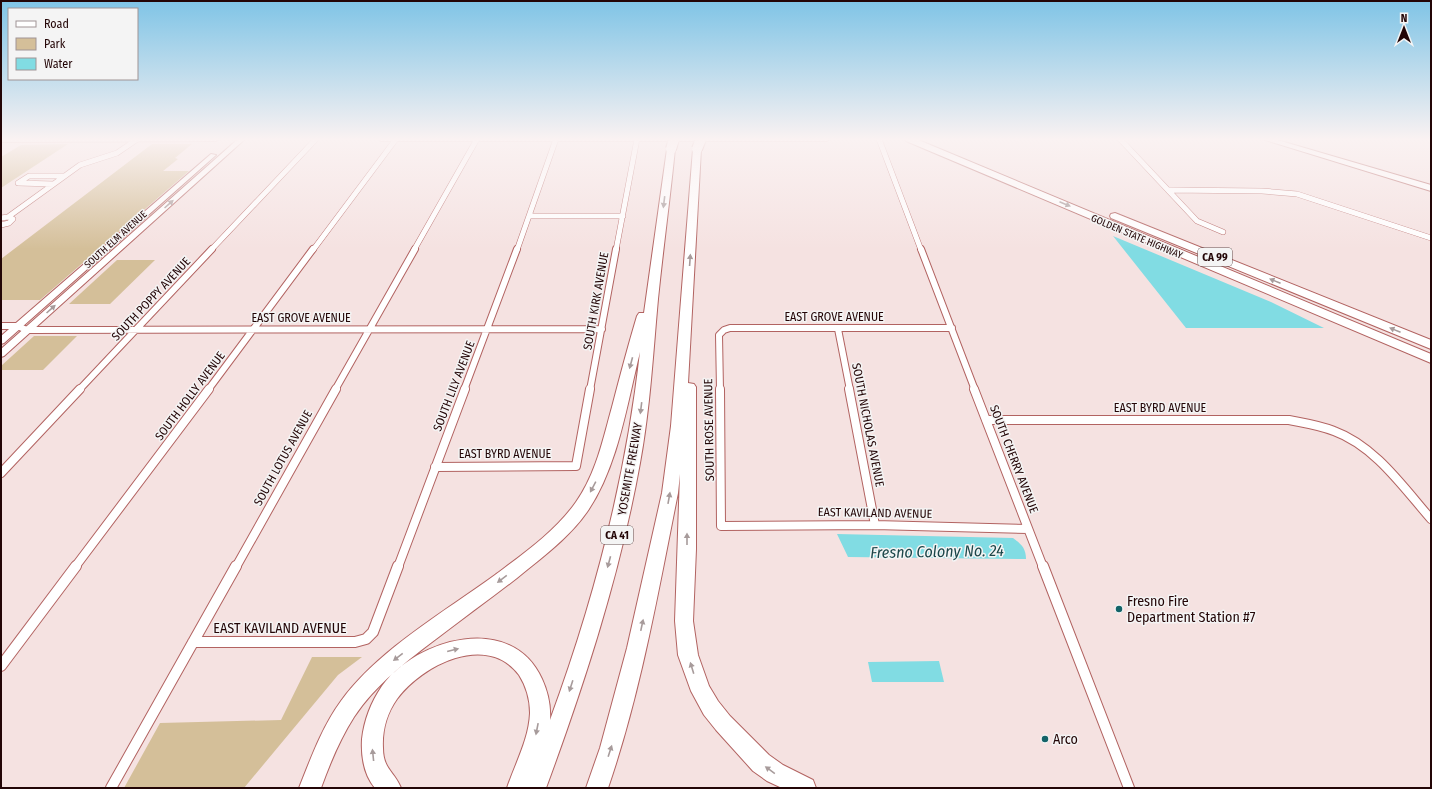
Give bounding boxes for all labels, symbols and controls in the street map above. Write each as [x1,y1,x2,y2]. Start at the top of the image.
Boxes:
legend [8,8,138,80]
north arrow [1384,8,1424,48]
text: N [1401,12,1407,25]
text: Road [44,17,69,31]
text: Park [44,37,66,51]
text: Water [44,57,73,71]
one-way arrow [661,196,668,208]
one-way arrow [164,199,174,208]
one-way arrow [1059,202,1071,208]
street label: SOUTH ELM AVENUE [82,208,150,271]
street label: GOLDEN STATE HIGHWAY [1089,212,1184,262]
road number: CA 99 [1198,248,1232,266]
street label: SOUTH KIRK AVENUE [580,251,612,351]
street label: SOUTH POPPY AVENUE [109,254,193,344]
one-way arrow [687,254,694,266]
one-way arrow [1269,278,1280,284]
one-way arrow [46,304,56,314]
street label: EAST GROVE AVENUE [784,310,884,324]
street label: EAST GROVE AVENUE [251,311,351,325]
one-way arrow [1388,327,1400,333]
street label: SOUTH LILY AVENUE [430,339,478,433]
street label: SOUTH HOLLY AVENUE [152,349,228,443]
one-way arrow [628,357,634,369]
street label: SOUTH NICHOLAS AVENUE [849,362,887,488]
street label: SOUTH ROSE AVENUE [701,378,717,481]
one-way arrow [637,401,644,414]
street label: EAST BYRD AVENUE [1114,401,1207,415]
street label: SOUTH CHERRY AVENUE [987,403,1041,515]
street label: SOUTH LOTUS AVENUE [251,407,315,508]
street label: YOSEMITE FREEWAY [615,421,645,517]
street label: EAST BYRD AVENUE [459,447,552,461]
one-way arrow [590,481,596,493]
one-way arrow [666,492,672,504]
street label: EAST KAVILAND AVENUE [818,505,933,521]
road number: CA 41 [601,526,633,544]
one-way arrow [684,532,690,545]
water label: Fresno Colony No. 24 [870,541,1004,562]
one-way arrow [606,556,612,568]
one-way arrow [497,575,508,583]
place label: Fresno Fire Department Station #7 [1127,593,1256,626]
marker: Fresno Fire Department Station #7 [1114,604,1124,614]
one-way arrow [640,619,646,631]
street label: EAST KAVILAND AVENUE [213,620,347,637]
one-way arrow [447,646,459,652]
one-way arrow [393,652,404,661]
one-way arrow [689,662,695,674]
one-way arrow [568,681,574,693]
one-way arrow [534,722,540,735]
place label: Arco [1053,731,1078,748]
marker: Arco [1040,734,1050,744]
one-way arrow [607,745,613,757]
one-way arrow [370,748,376,761]
one-way arrow [765,765,776,774]

